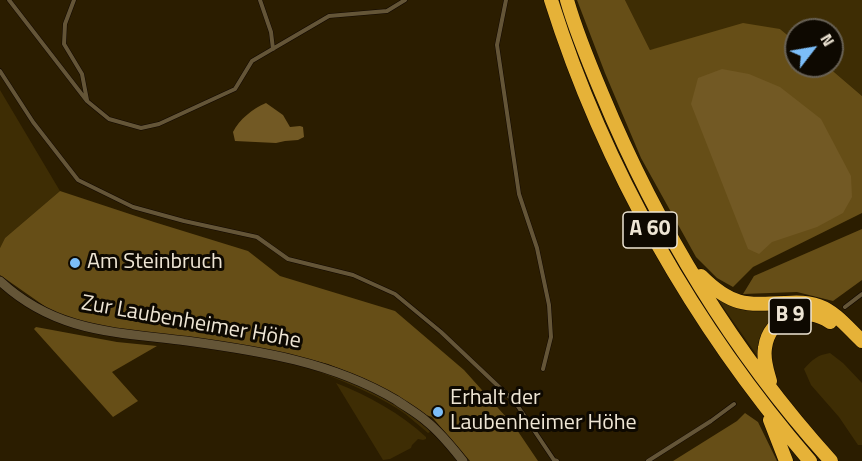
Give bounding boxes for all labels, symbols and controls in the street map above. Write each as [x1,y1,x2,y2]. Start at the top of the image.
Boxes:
north arrow [784,18,844,78]
text: N [815,29,841,51]
road number: A 60 [623,212,677,248]
place label: Am Steinbruch [87,250,223,276]
marker: Am Steinbruch [68,256,82,270]
street label: Zur Laubenheimer Höhe [79,291,303,355]
road number: B 9 [769,298,811,334]
place label: Erhalt der Laubenheimer Höhe [450,386,637,438]
marker: Erhalt der Laubenheimer Höhe [431,405,445,419]

